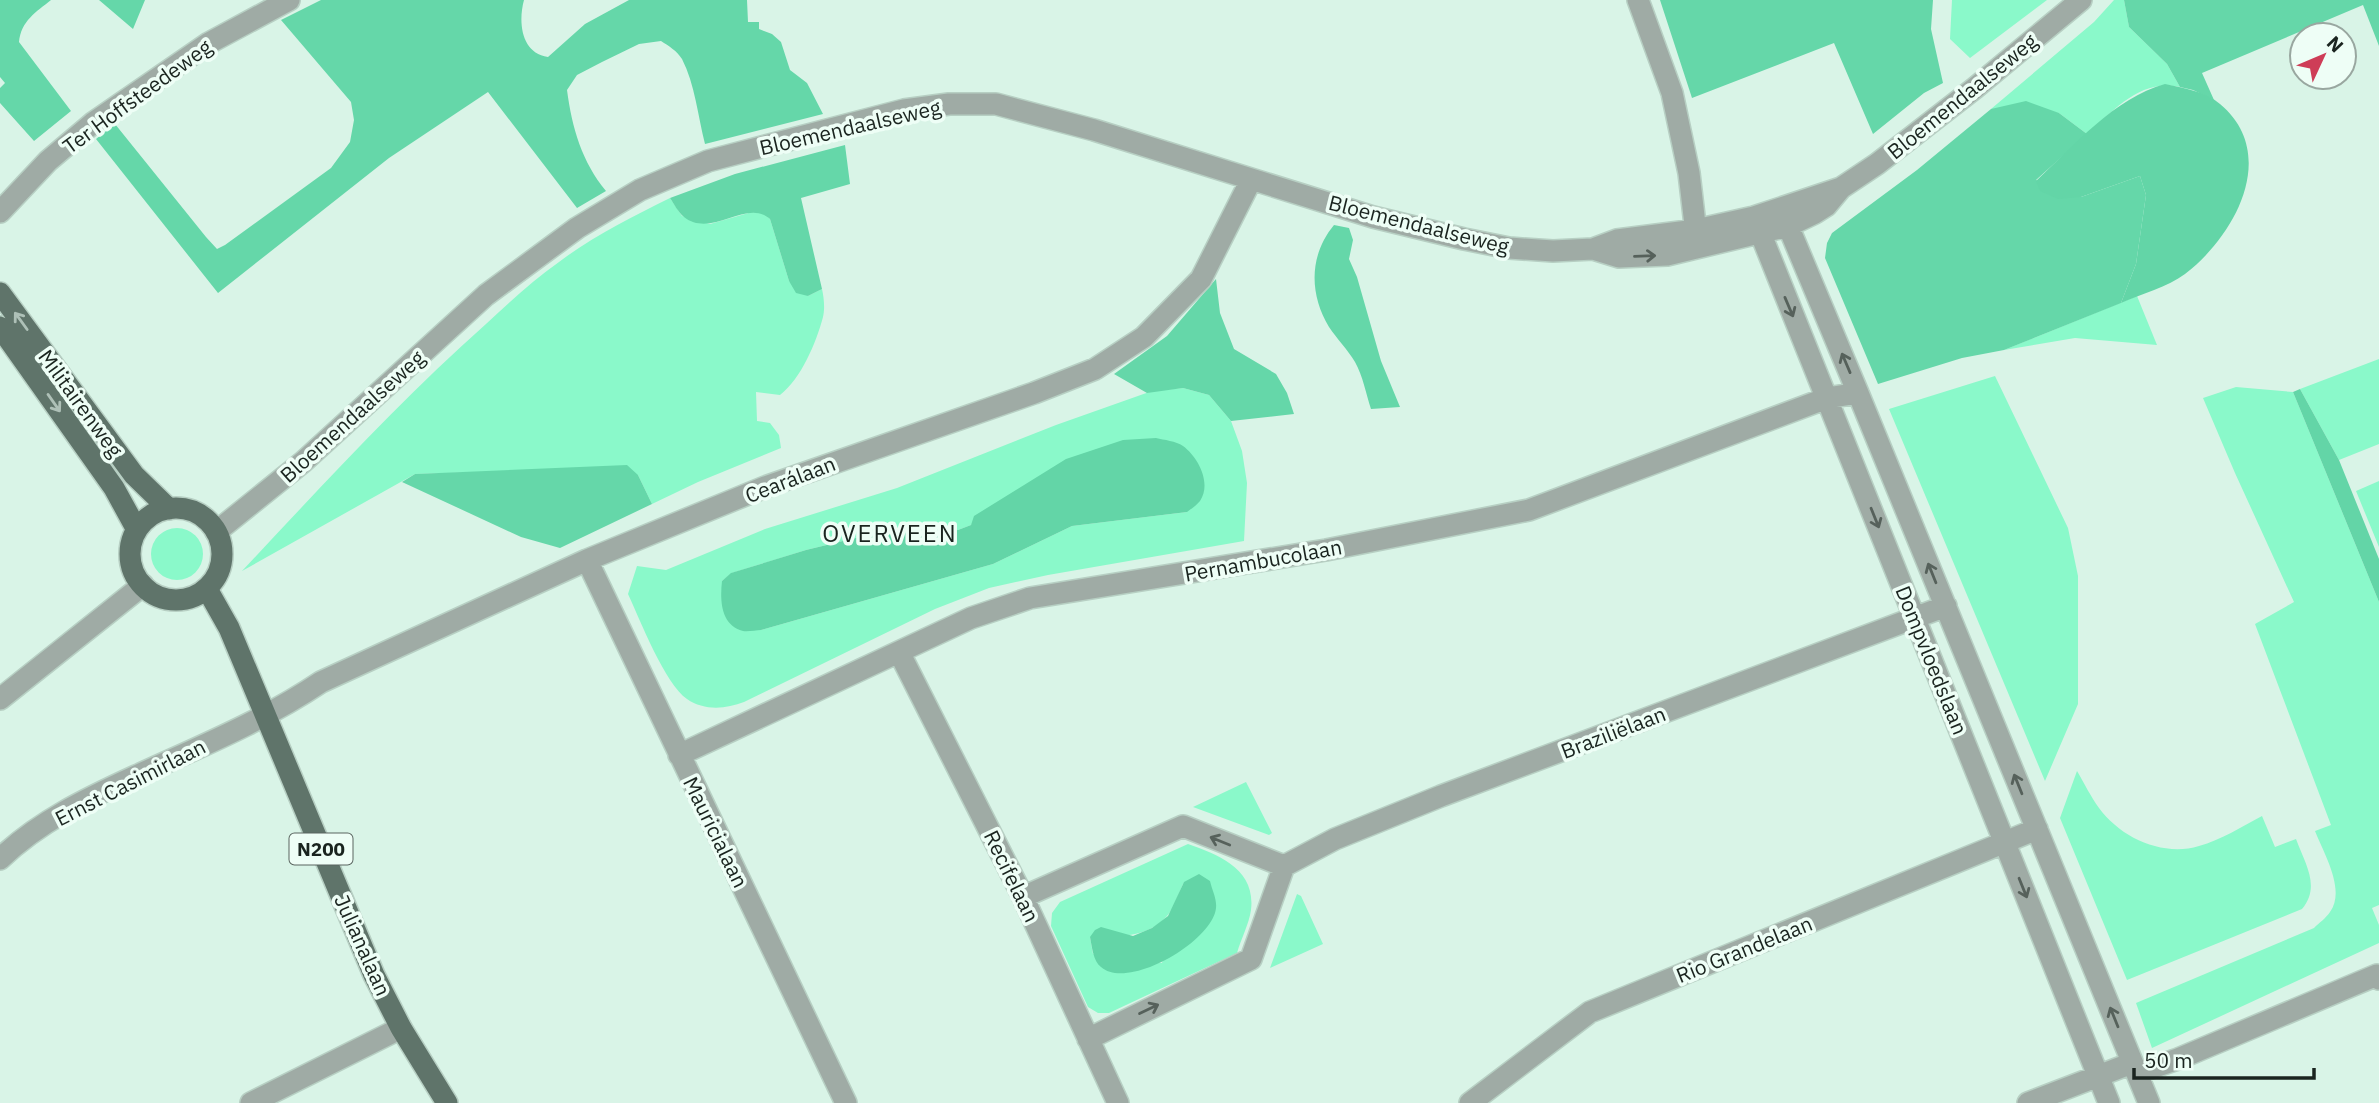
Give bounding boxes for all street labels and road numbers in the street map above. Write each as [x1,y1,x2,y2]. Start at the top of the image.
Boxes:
street label: Bloemendaalseweg [1881,27,2043,165]
street label: Ter Hoffsteedeweg [57,32,217,160]
street label: Bloemendaalseweg [757,93,943,161]
street label: Bloemendaalseweg [1326,188,1512,260]
street label: Militairenweg [32,344,130,462]
street label: Bloemendaalseweg [274,344,430,488]
street label: Cearálaan [741,449,839,509]
street label: Pernambucolaan [1182,532,1344,588]
street label: Dompvloedslaan [1889,582,1975,738]
street label: Braziliëlaan [1557,699,1669,765]
street label: Ernst Casimirlaan [50,732,210,832]
street label: Mauricialaan [677,772,755,892]
street label: Recifelaan [978,825,1046,927]
road number: N200 [290,834,352,864]
street label: Julianalaan [328,890,398,1000]
street label: Rio Grandelaan [1672,909,1816,989]

